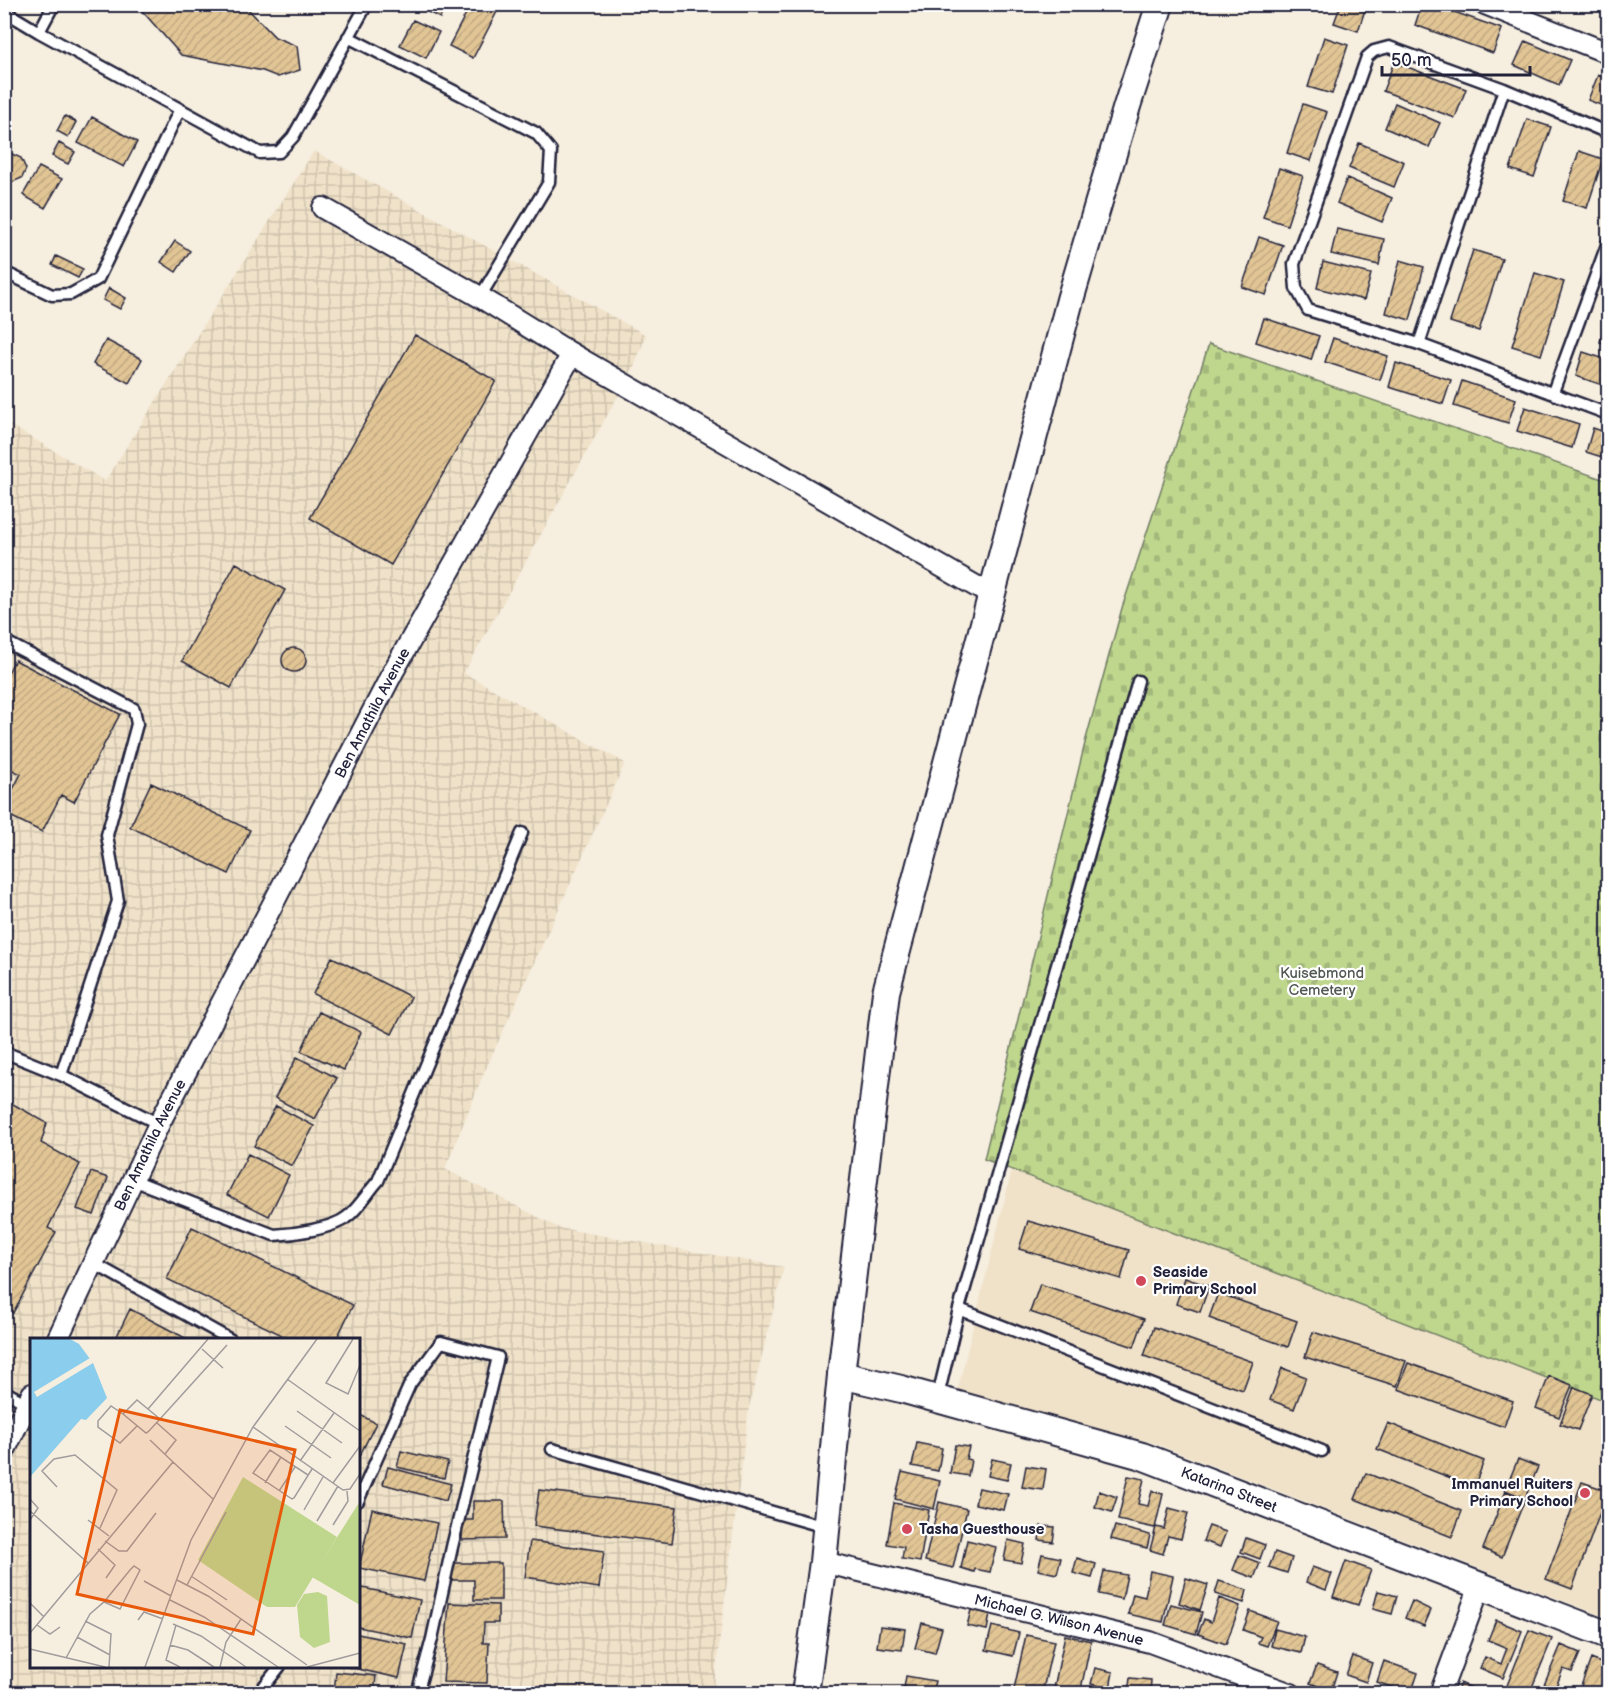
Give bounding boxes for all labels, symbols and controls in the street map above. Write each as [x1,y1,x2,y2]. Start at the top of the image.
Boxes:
scale bar [1382,39,1530,77]
text: 50 m [1391,50,1432,71]
street label: Ben Amathila Avenue [331,644,415,781]
park label: Kuisebmond Cemetery [1280,964,1364,1000]
street label: Ben Amathila Avenue [110,1076,191,1214]
place label: Seaside Primary School [1153,1263,1257,1299]
marker: Seaside Primary School [1134,1274,1148,1288]
inset map [30,1338,360,1668]
street label: Katarina Street [1178,1463,1280,1517]
place label: Immanuel Ruiters Primary School [1451,1475,1573,1511]
marker: Immanuel Ruiters Primary School [1578,1486,1592,1500]
place label: Tasha Guesthouse [919,1520,1045,1539]
marker: Tasha Guesthouse [900,1522,914,1536]
street label: Michael G. Wilson Avenue [972,1590,1146,1650]

